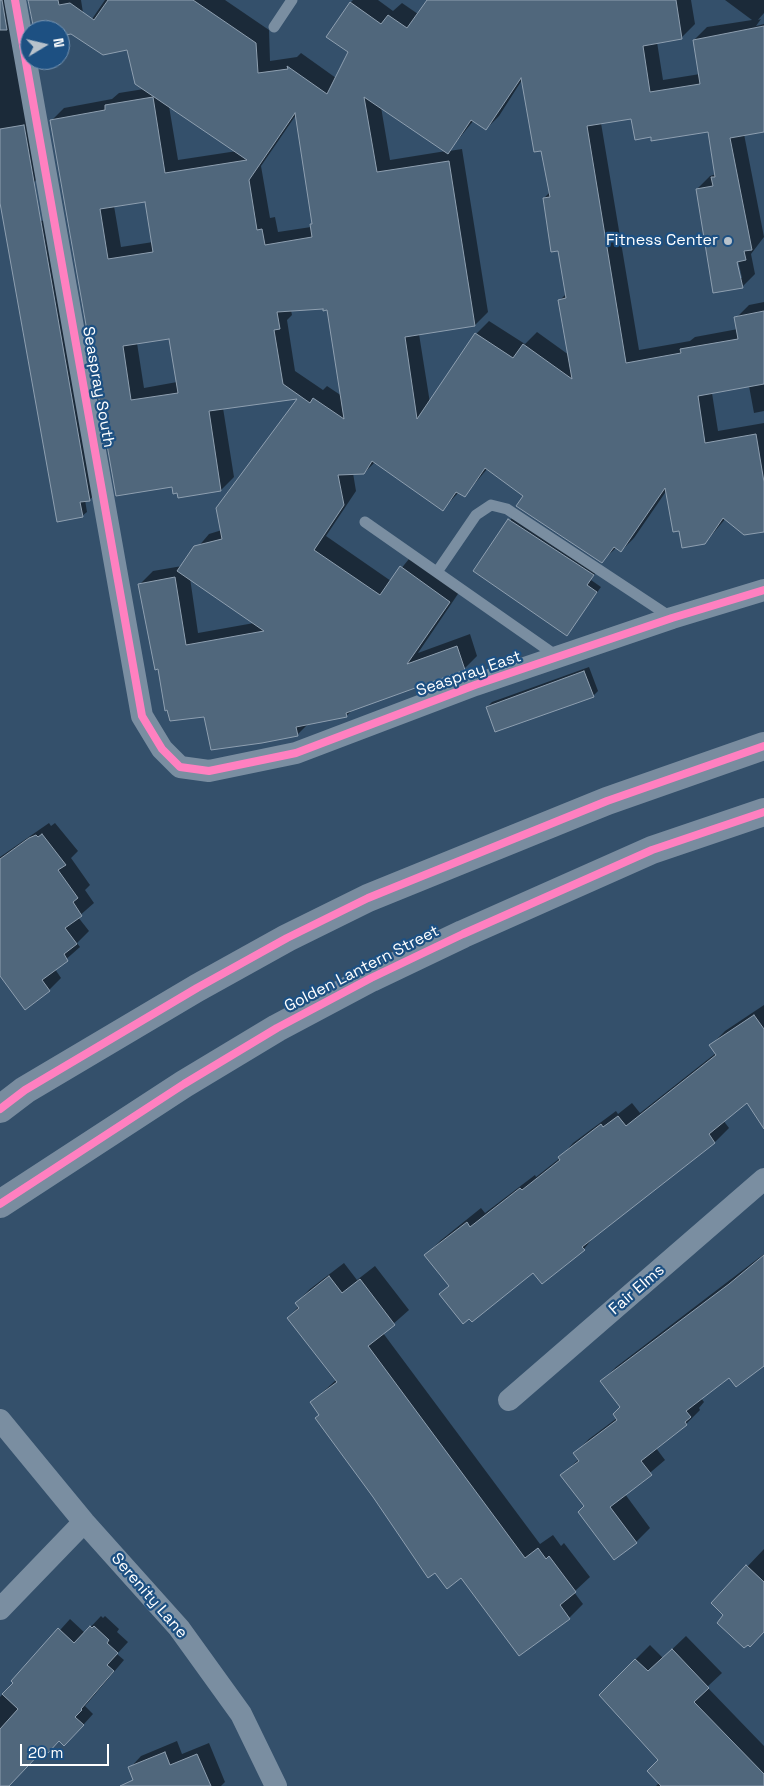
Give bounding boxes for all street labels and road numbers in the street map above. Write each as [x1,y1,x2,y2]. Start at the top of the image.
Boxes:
street label: Seaspray South [78,325,118,449]
street label: Seaspray East [414,647,524,701]
street label: Golden Lantern Street [281,922,443,1016]
street label: Fair Elms [605,1261,669,1319]
street label: Serenity Lane [107,1549,191,1643]

